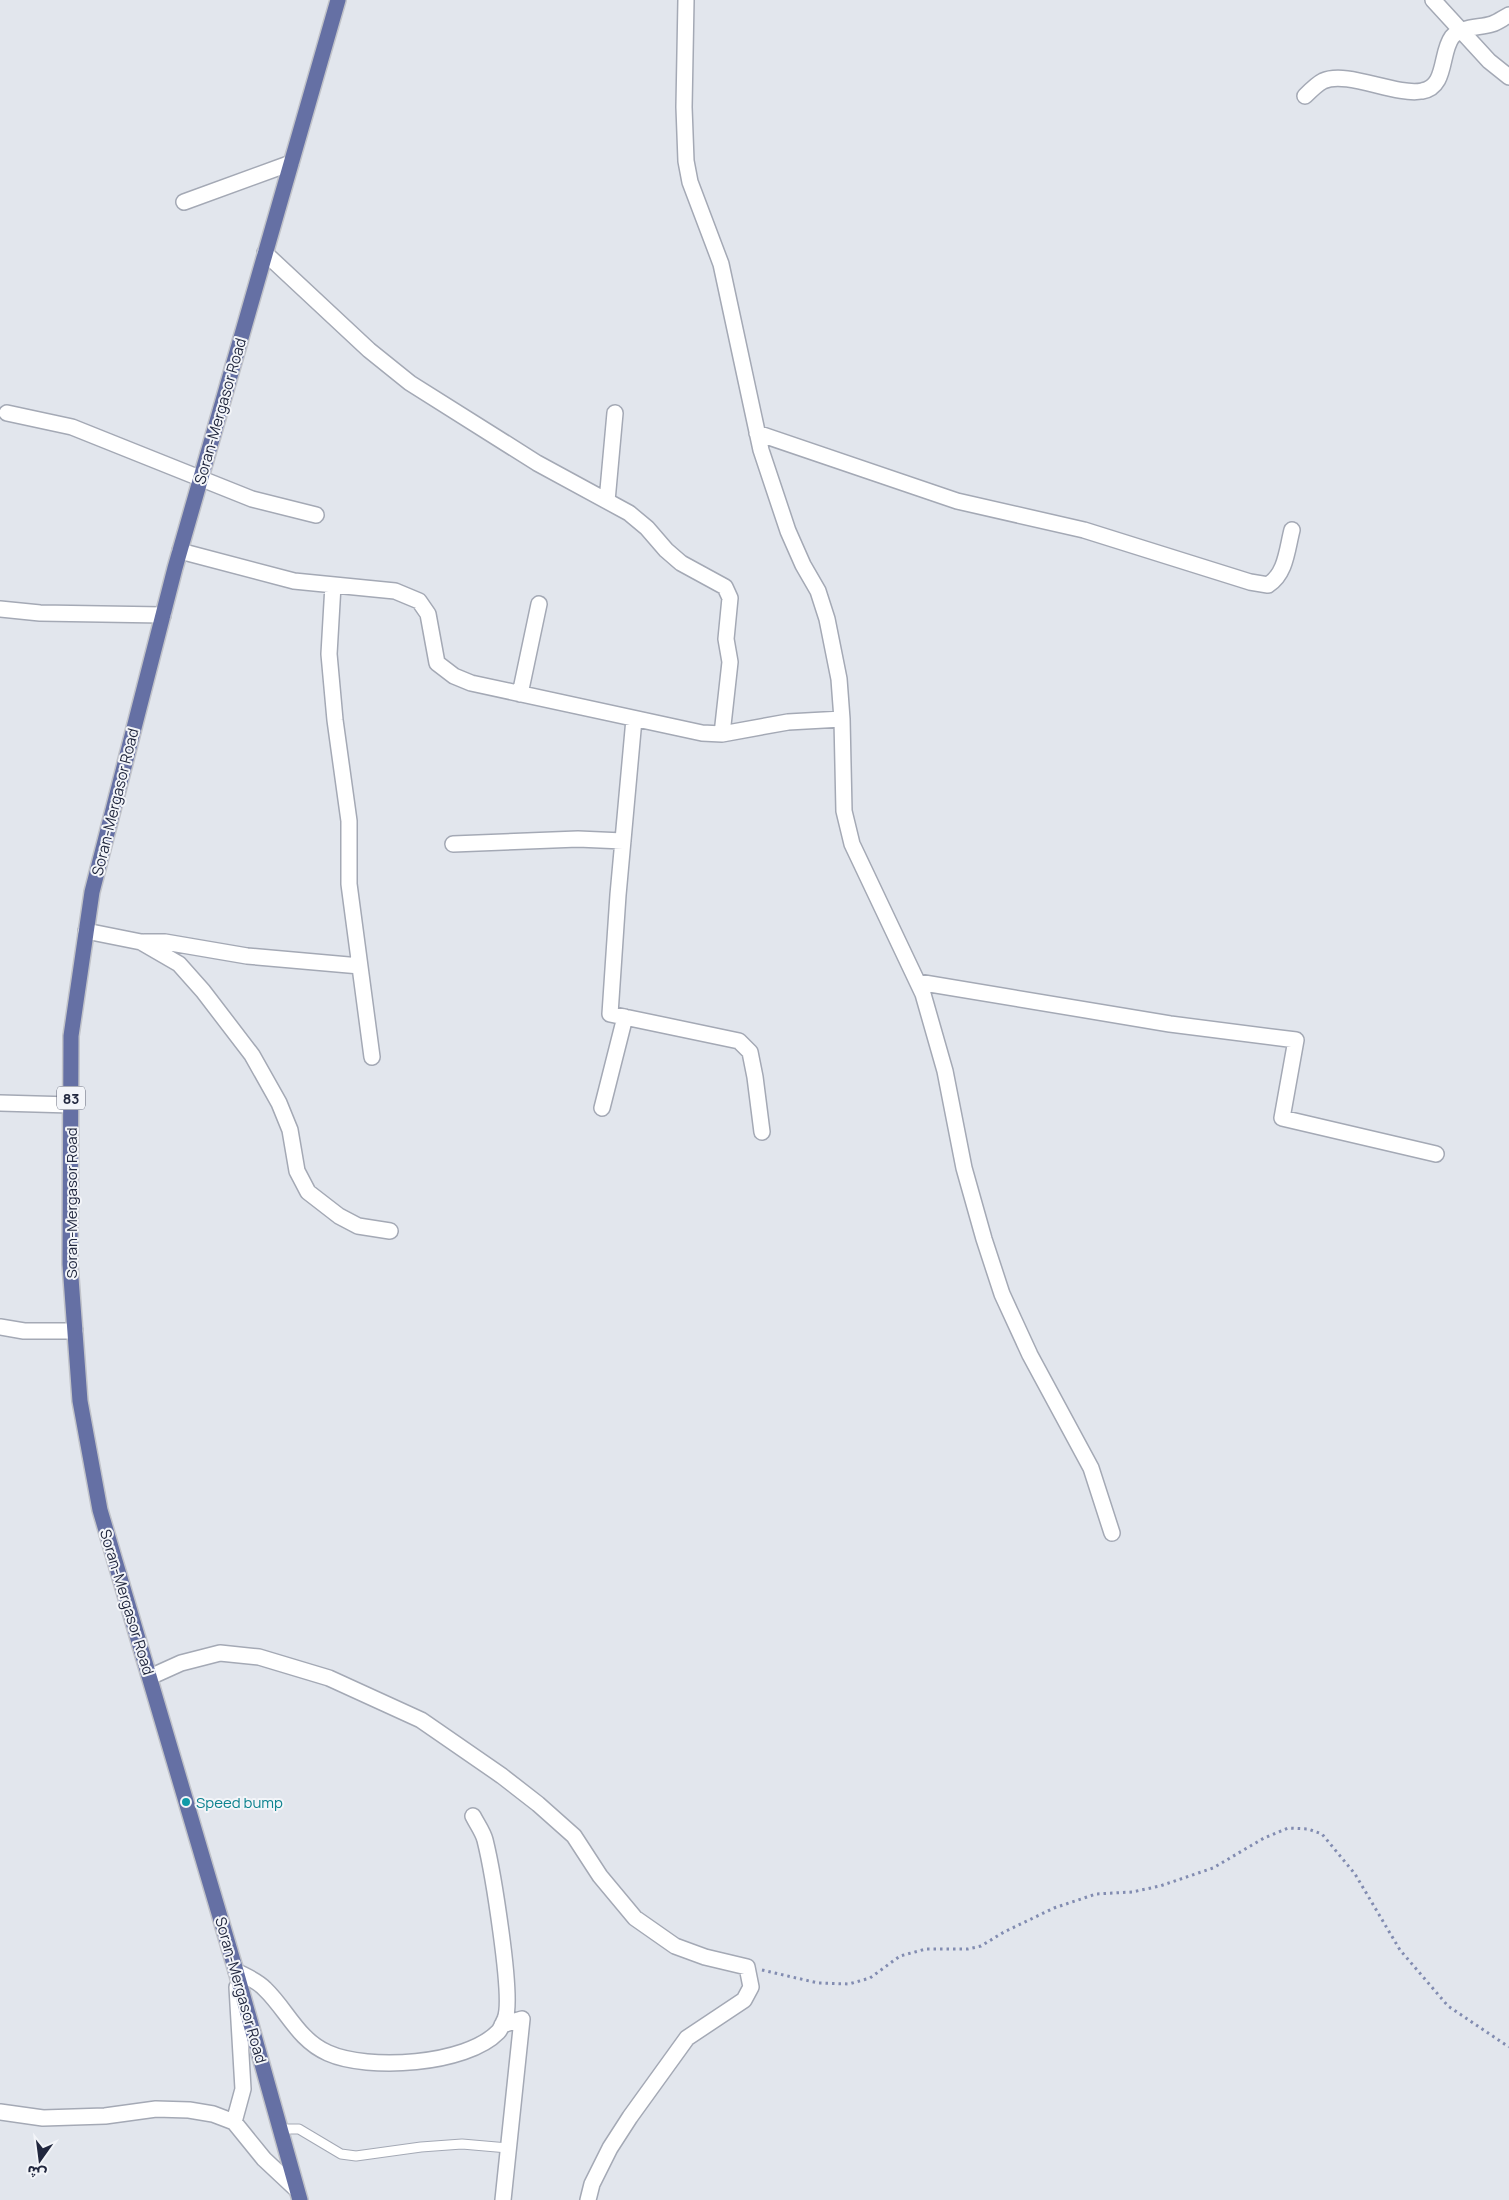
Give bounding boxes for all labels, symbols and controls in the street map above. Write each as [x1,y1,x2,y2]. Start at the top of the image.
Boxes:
street label: Soran-Mergasor Road [189,335,251,487]
street label: Soran-Mergasor Road [87,726,143,878]
road number: 83 [57,1086,85,1110]
street label: Soran-Mergasor Road [61,1127,82,1279]
street label: Soran-Mergasor Road [95,1527,159,1677]
place label: Speed bump [196,1792,283,1813]
marker: Speed bump [180,1796,192,1808]
street label: Soran-Mergasor Road [210,1914,272,2066]
north arrow [15,2135,65,2185]
text: ش [25,2162,48,2185]

